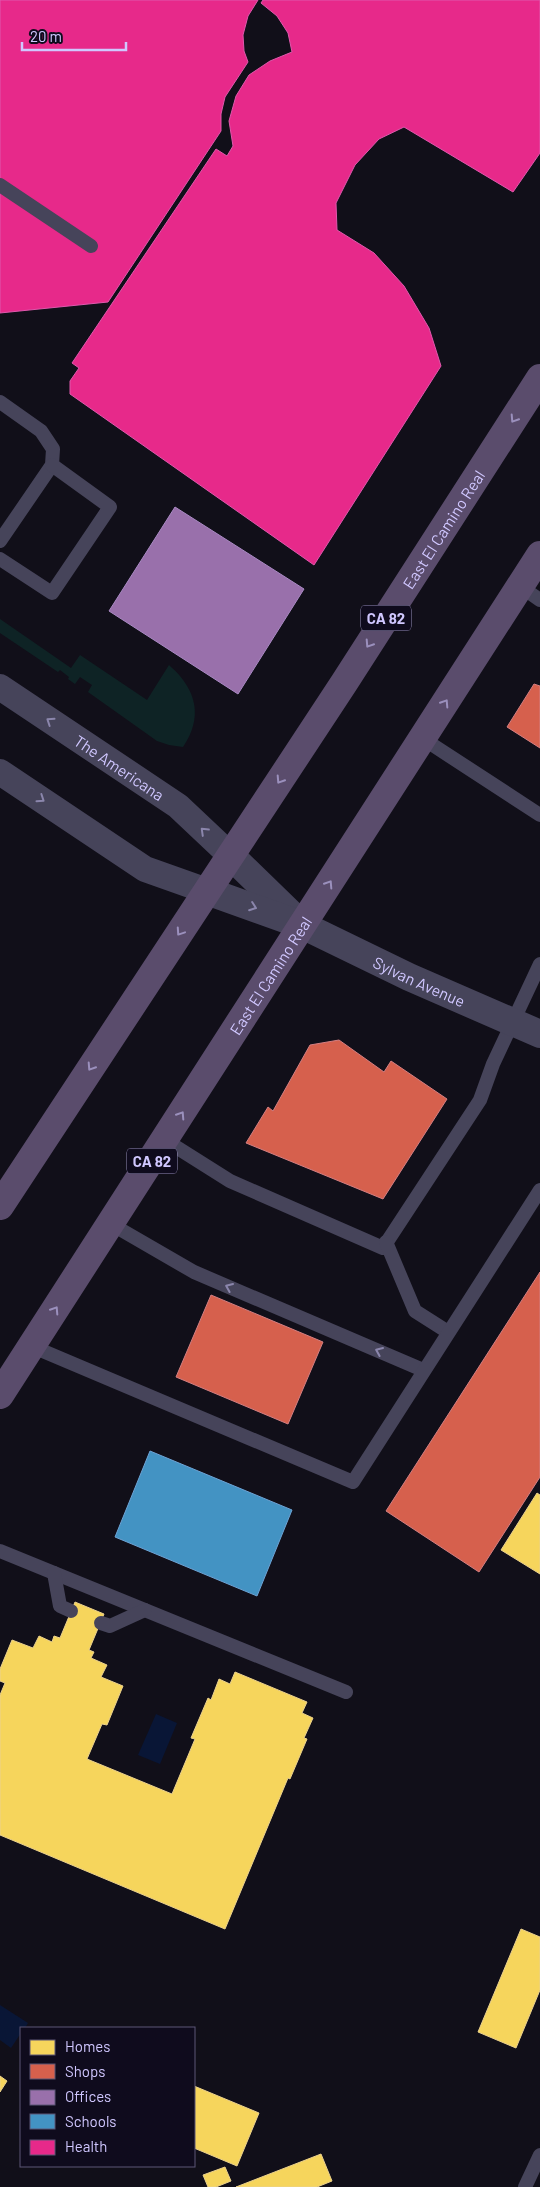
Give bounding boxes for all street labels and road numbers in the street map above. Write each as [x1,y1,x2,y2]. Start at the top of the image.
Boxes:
street label: East El Camino Real [398,466,488,592]
road number: CA 82 [361,606,411,630]
street label: The Americana [71,730,168,804]
street label: East El Camino Real [225,913,315,1038]
street label: Sylvan Avenue [370,952,468,1010]
road number: CA 82 [127,1148,177,1174]

